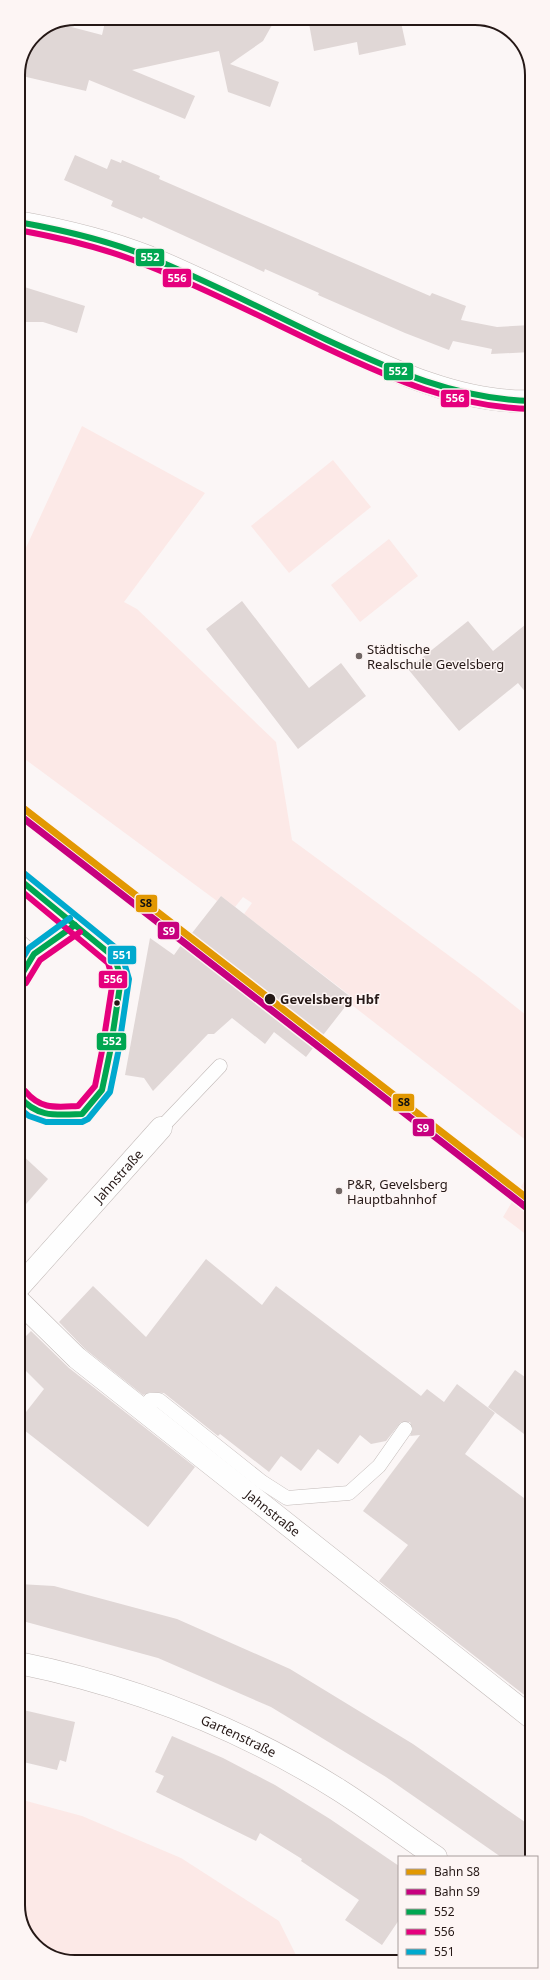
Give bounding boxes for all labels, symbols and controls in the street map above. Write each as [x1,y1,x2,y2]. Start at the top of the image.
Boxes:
line badge: 552 [135,248,165,267]
text: 552 [141,249,159,264]
line badge: 556 [162,268,192,288]
text: 556 [168,270,186,285]
line badge: 552 [383,362,414,381]
text: 552 [389,363,407,378]
line badge: 556 [440,389,470,408]
text: 556 [446,390,464,405]
place label: Städtische Realschule Gevelsberg [367,640,504,673]
marker: Städtische Realschule Gevelsberg [354,651,364,661]
line badge: S8 [135,894,158,913]
text: S8 [140,895,152,910]
line badge: S9 [157,921,180,940]
text: S9 [163,923,175,938]
line badge: 551 [107,945,137,965]
text: 551 [113,947,131,962]
line badge: 556 [98,970,128,989]
text: 556 [104,971,122,986]
place label: Gevelsberg Hbf [280,990,380,1008]
marker: Gevelsberg Hbf [263,992,277,1006]
unlabelled marker [112,998,122,1008]
line badge: 552 [96,1032,127,1051]
text: 552 [103,1033,121,1048]
line badge: S8 [392,1093,415,1112]
text: S8 [398,1094,410,1109]
line badge: S9 [412,1118,435,1137]
text: S9 [417,1120,429,1135]
street label: Jahnstraße [88,1145,147,1208]
place label: P&R, Gevelsberg Hauptbahnhof [347,1175,448,1208]
marker: P&R, Gevelsberg Hauptbahnhof [334,1186,344,1196]
street label: Jahnstraße [240,1484,304,1540]
street label: Gartenstraße [198,1711,279,1761]
legend [398,1856,538,1968]
text: Bahn S8 [434,1863,480,1880]
text: Bahn S9 [434,1883,480,1900]
text: 552 [434,1903,455,1920]
text: 556 [434,1923,455,1940]
text: 551 [434,1943,455,1960]

